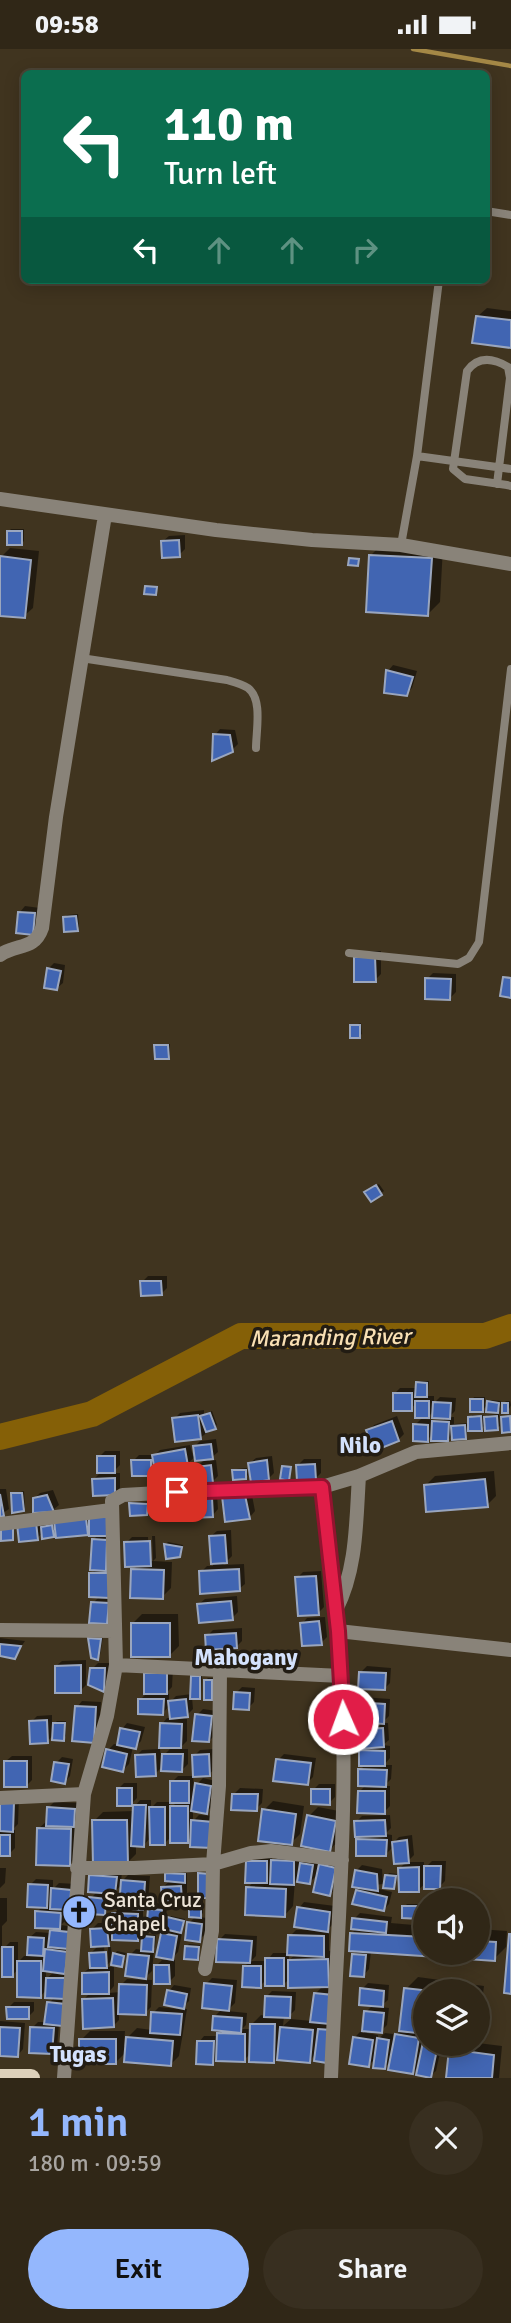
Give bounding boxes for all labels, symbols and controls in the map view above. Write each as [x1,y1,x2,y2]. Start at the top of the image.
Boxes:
text: 09:58 [35,9,99,41]
text: 110 m [164,94,294,154]
icon: left [49,98,140,189]
text: Turn left [164,154,277,193]
icon: left [127,231,165,269]
icon: ahead [200,231,238,269]
icon: ahead [273,231,311,269]
icon: right [346,231,384,269]
water label: Maranding River [249,1322,414,1353]
district label: Nilo [339,1431,381,1460]
pin [147,1462,207,1522]
icon: arrive [158,1473,196,1511]
district label: Mahogany [194,1643,298,1672]
position arrow [306,1682,380,1756]
place label: Santa Cruz Chapel [104,1887,202,1937]
map controls [413,1888,490,2056]
button: sound [413,1888,490,1965]
church icon: Santa Cruz Chapel [60,1893,98,1931]
button: layers [413,1979,490,2056]
district label: Tugas [50,2040,106,2069]
text: 1 min [28,2097,129,2148]
button: close [409,2101,483,2175]
text: 180 m · 09:59 [28,2149,162,2178]
button: Exit [28,2229,249,2309]
button: Share [263,2229,483,2309]

